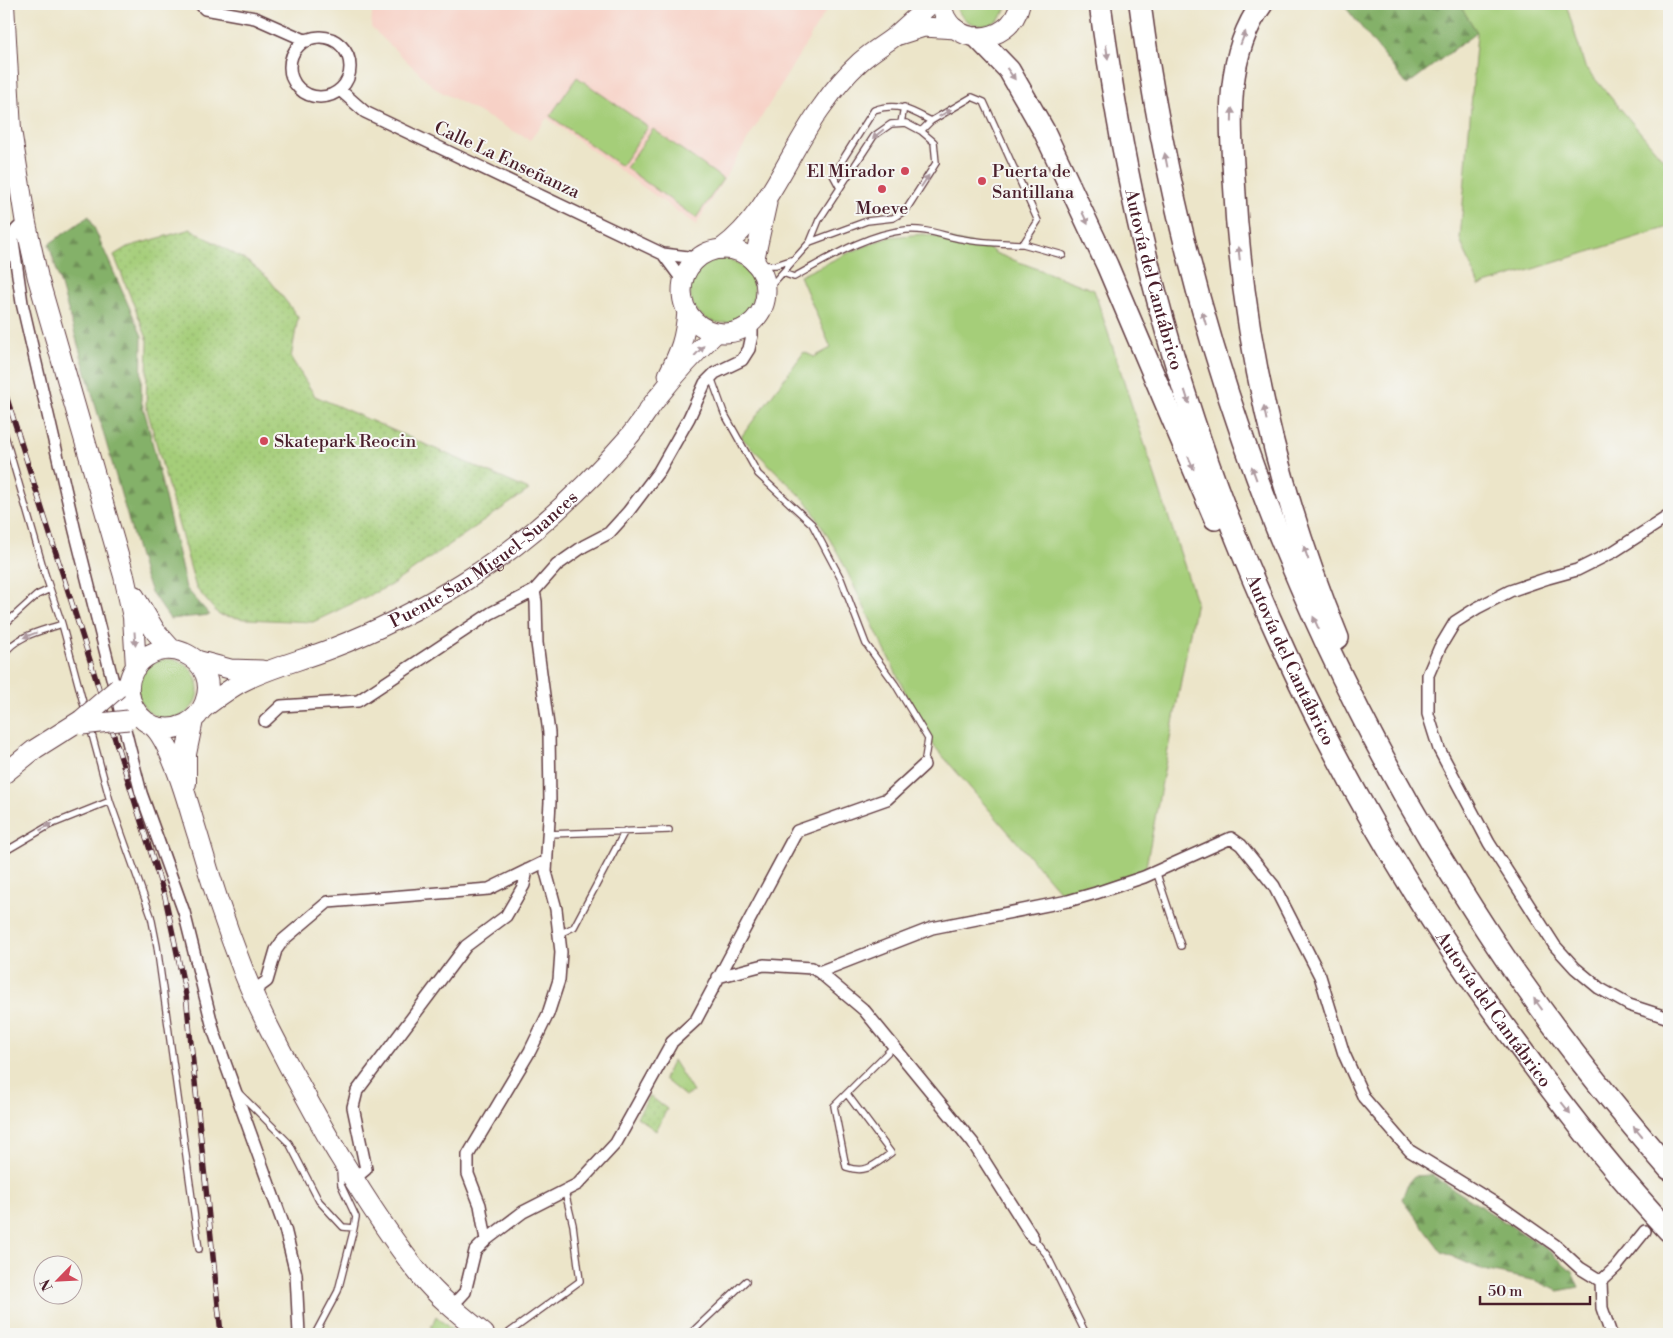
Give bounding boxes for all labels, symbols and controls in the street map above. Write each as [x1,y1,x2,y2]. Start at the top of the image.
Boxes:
one-way arrow [1239,30,1247,45]
one-way arrow [1103,44,1111,60]
one-way arrow [1006,67,1016,80]
one-way arrow [1229,107,1237,123]
one-way arrow [939,108,952,117]
street label: Calle La Enseñanza [430,116,584,204]
one-way arrow [872,128,885,139]
one-way arrow [1162,153,1170,168]
place label: El Mirador [807,160,895,183]
place label: Puerta de Santillana [992,160,1075,204]
marker: El Mirador [899,165,911,177]
one-way arrow [920,174,929,187]
marker: Puerta de Santillana [976,175,988,187]
marker: Moeve [876,183,888,195]
street label: Autovía del Cantábrico [1120,186,1188,373]
place label: Moeve [856,197,908,220]
one-way arrow [1082,211,1090,225]
one-way arrow [1235,245,1243,261]
one-way arrow [1200,310,1208,325]
one-way arrow [693,345,705,357]
one-way arrow [1184,390,1191,405]
one-way arrow [1261,406,1269,421]
place label: Skatepark Reocin [274,430,416,453]
marker: Skatepark Reocin [258,435,270,447]
one-way arrow [1188,456,1196,470]
one-way arrow [1250,465,1257,480]
street label: Puente San Miguel-Suances [385,486,583,633]
one-way arrow [1302,545,1310,560]
street label: Autovía del Cantábrico [1240,570,1340,749]
one-way arrow [1312,616,1320,630]
one-way arrow [131,631,139,647]
one-way arrow [23,632,38,639]
one-way arrow [39,823,53,832]
street label: Autovía del Cantábrico [1430,926,1557,1092]
one-way arrow [1533,997,1543,1011]
one-way arrow [1560,1101,1571,1114]
one-way arrow [1632,1126,1643,1139]
north arrow [32,1256,82,1306]
scale bar [1480,1273,1590,1305]
text: N [37,1276,58,1294]
text: 50 m [1488,1282,1522,1301]

